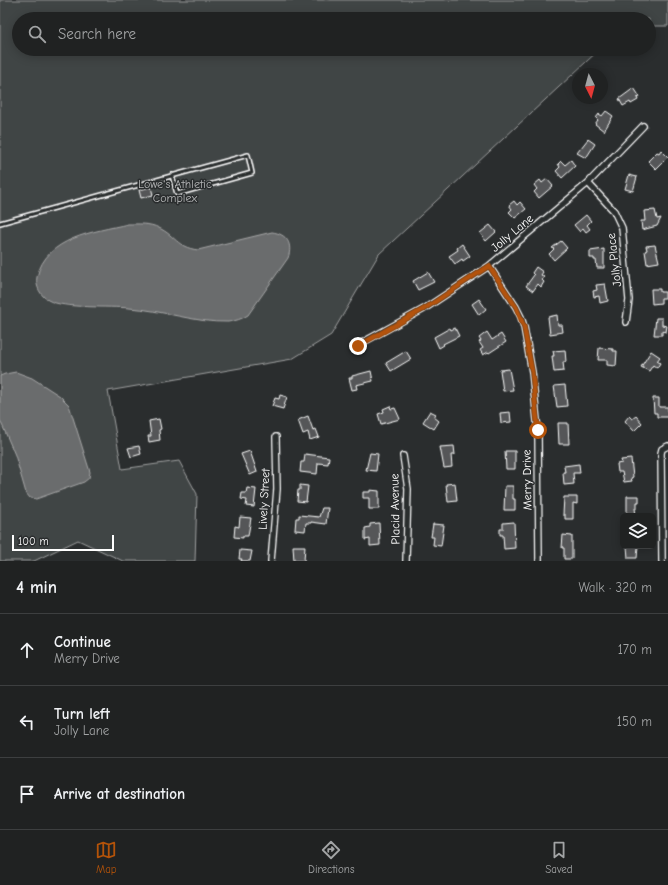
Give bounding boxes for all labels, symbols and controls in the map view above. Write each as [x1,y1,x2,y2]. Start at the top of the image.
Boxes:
search box [12,12,656,56]
icon: search [26,23,48,45]
text: Search here [58,25,136,43]
north arrow [572,68,608,104]
park label: Lowe's Athletic Complex [138,177,212,205]
street label: Jolly Lane [488,211,536,255]
street label: Jolly Place [604,232,624,288]
route end [349,337,367,355]
route start [529,421,547,439]
street label: Merry Drive [519,449,535,511]
street label: Lively Street [255,467,273,530]
street label: Placid Avenue [387,473,403,545]
map controls [620,513,656,549]
button: layers [620,513,656,549]
scale bar [12,533,114,552]
text: 100 m [18,535,49,548]
text: 4 min [16,578,57,597]
text: Walk · 320 m [578,580,652,595]
text: Continue [54,633,111,651]
icon: ahead [16,639,38,661]
text: 170 m [618,642,652,657]
text: Merry Drive [54,651,120,666]
text: Turn left [54,705,110,723]
icon: left [16,711,38,733]
text: 150 m [617,714,652,729]
text: Jolly Lane [54,723,109,738]
icon: arrive [16,783,38,805]
text: Arrive at destination [54,785,185,803]
tab: Map [95,839,117,876]
tab: Directions [308,839,355,876]
tab: Saved [545,839,573,876]

